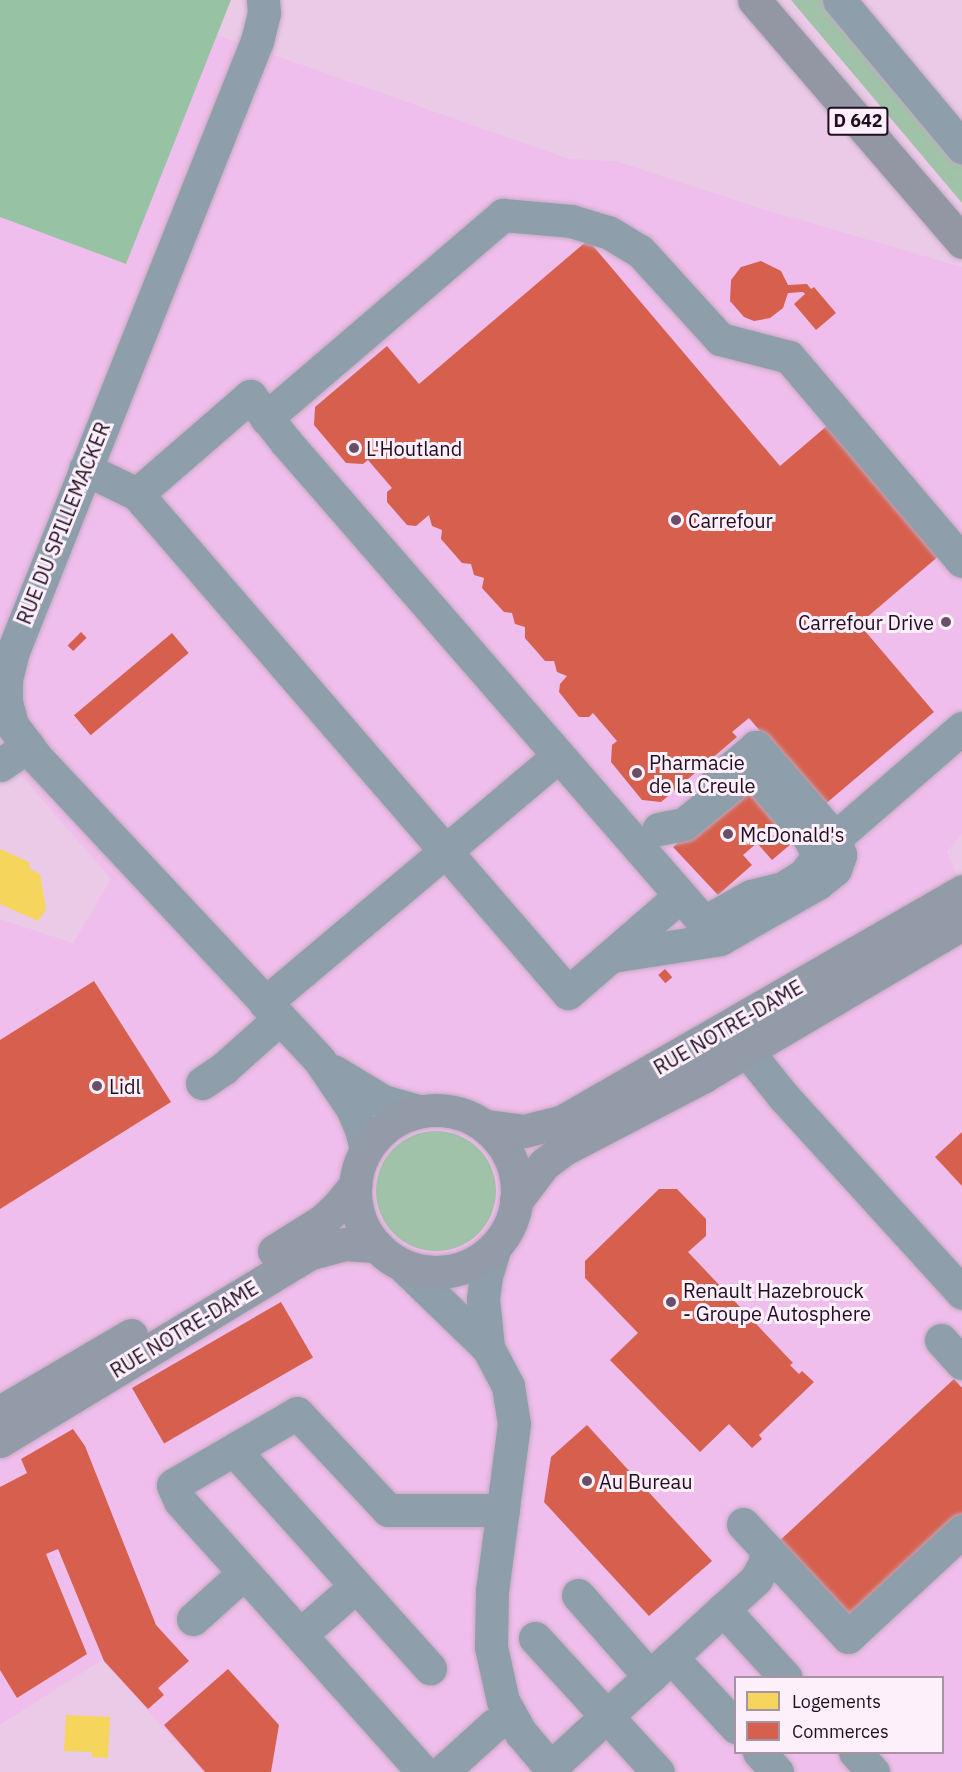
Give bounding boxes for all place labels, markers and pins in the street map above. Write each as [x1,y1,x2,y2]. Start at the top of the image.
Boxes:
place label: L'Houtland [366,436,462,460]
marker: L'Houtland [347,441,361,455]
place label: Carrefour [688,508,773,532]
marker: Carrefour [669,513,683,527]
place label: Carrefour Drive [798,610,934,634]
marker: Carrefour Drive [939,615,953,629]
place label: Pharmacie de la Creule [649,750,756,797]
marker: Pharmacie de la Creule [630,766,644,780]
place label: McDonald's [740,822,845,846]
marker: McDonald's [721,827,735,841]
place label: Lidl [109,1074,141,1098]
marker: Lidl [90,1079,104,1093]
place label: Renault Hazebrouck - Groupe Autosphere [683,1278,871,1325]
marker: Renault Hazebrouck - Groupe Autosphere [664,1295,678,1309]
place label: Au Bureau [599,1469,693,1493]
marker: Au Bureau [580,1474,594,1488]

